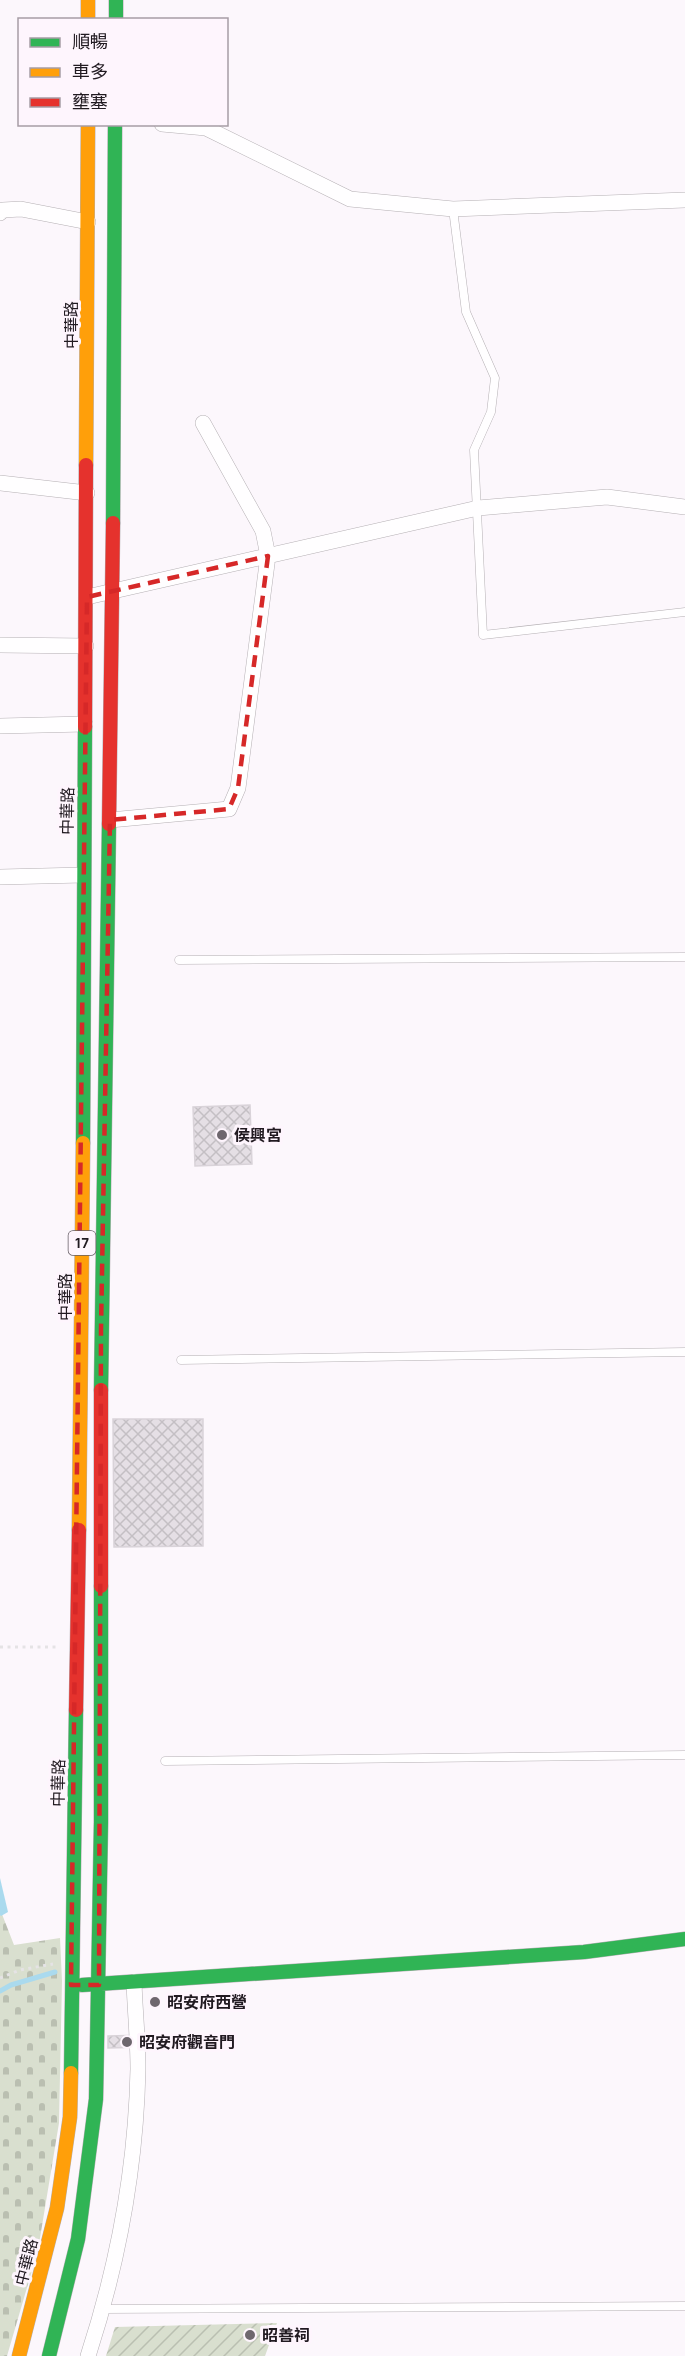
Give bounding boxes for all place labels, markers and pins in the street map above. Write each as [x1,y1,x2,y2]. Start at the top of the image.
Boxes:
place label: 侯興宮 [234,1124,282,1146]
marker: 侯興宮 [215,1128,229,1142]
place label: 昭安府西營 [167,1991,247,2013]
marker: 昭安府西營 [148,1995,162,2009]
place label: 昭安府觀音門 [139,2031,235,2053]
marker: 昭安府觀音門 [120,2035,134,2049]
place label: 昭善祠 [262,2324,310,2346]
marker: 昭善祠 [243,2328,257,2342]

